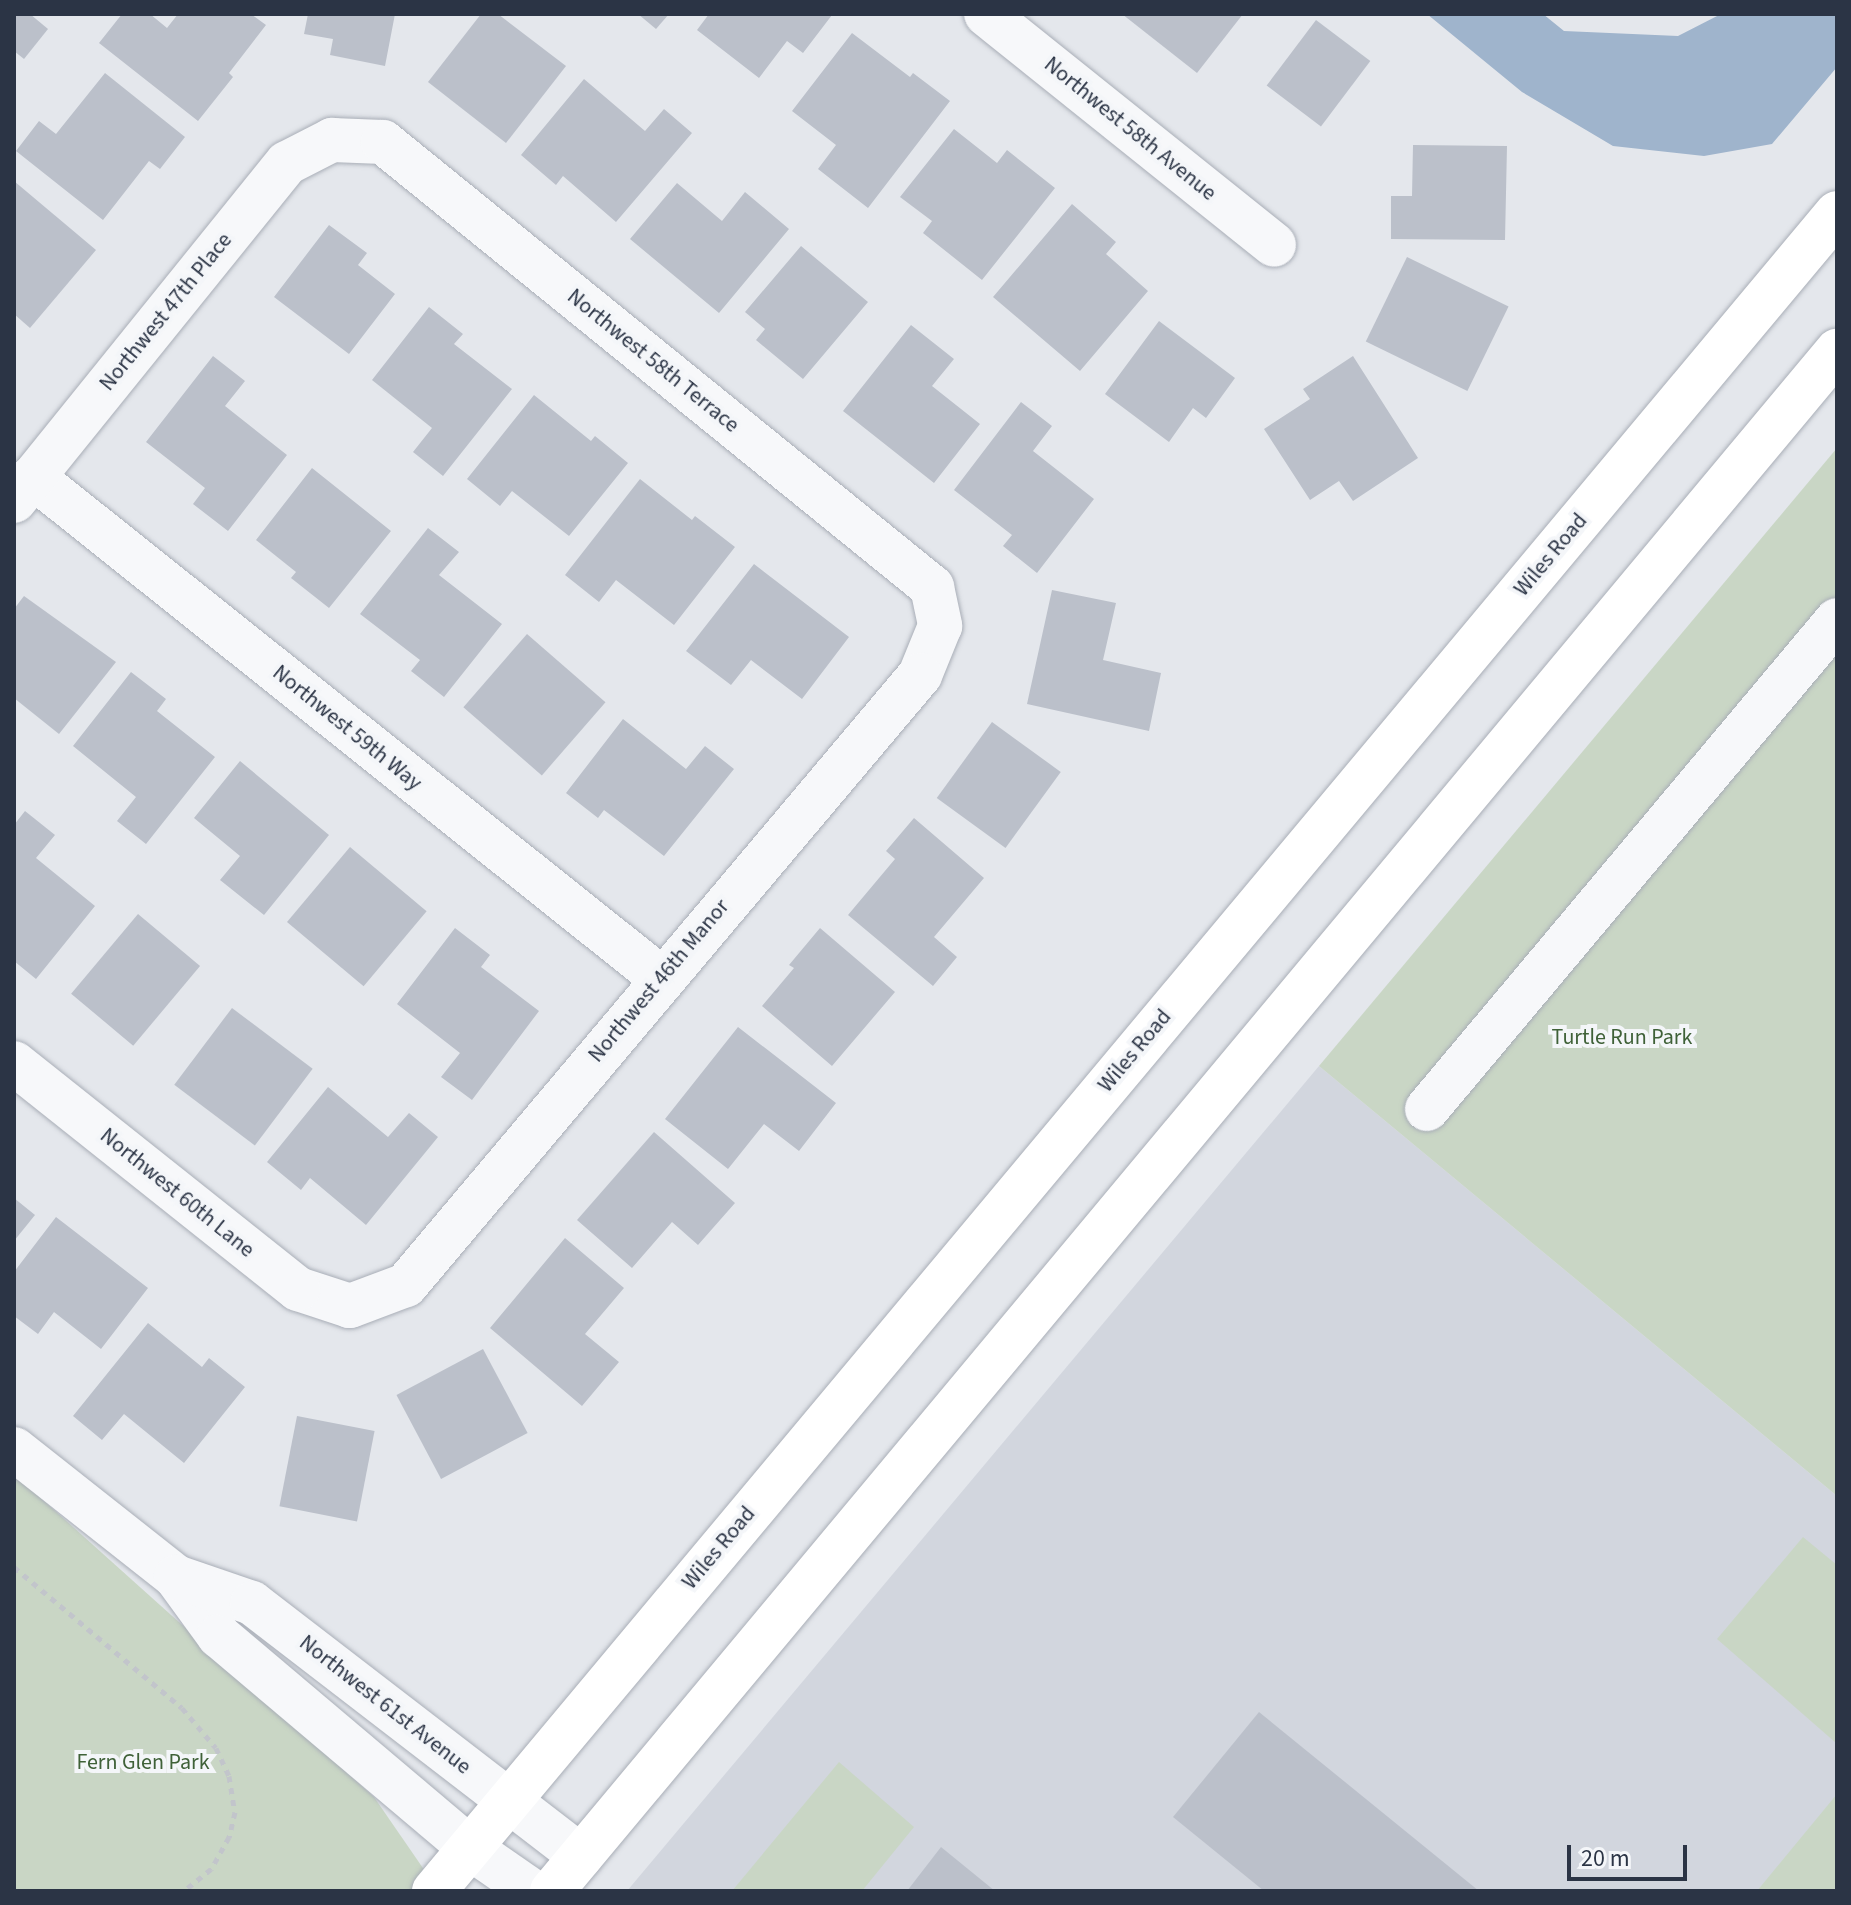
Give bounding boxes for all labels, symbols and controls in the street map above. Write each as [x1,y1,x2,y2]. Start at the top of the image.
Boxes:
street label: Northwest 58th Avenue [1039,51,1221,207]
street label: Northwest 47th Place [94,228,238,396]
street label: Northwest 58th Terrace [562,284,744,438]
street label: Wiles Road [1509,508,1593,602]
street label: Northwest 59th Way [267,660,427,796]
street label: Northwest 46th Manor [583,894,735,1068]
street label: Wiles Road [1093,1004,1177,1098]
park label: Turtle Run Park [1552,1025,1692,1051]
street label: Northwest 60th Lane [95,1123,259,1263]
street label: Wiles Road [677,1501,761,1595]
street label: Northwest 61st Avenue [294,1630,476,1780]
park label: Fern Glen Park [76,1750,210,1776]
scale bar [1571,1829,1691,1879]
text: 20 m [1581,1841,1630,1876]

